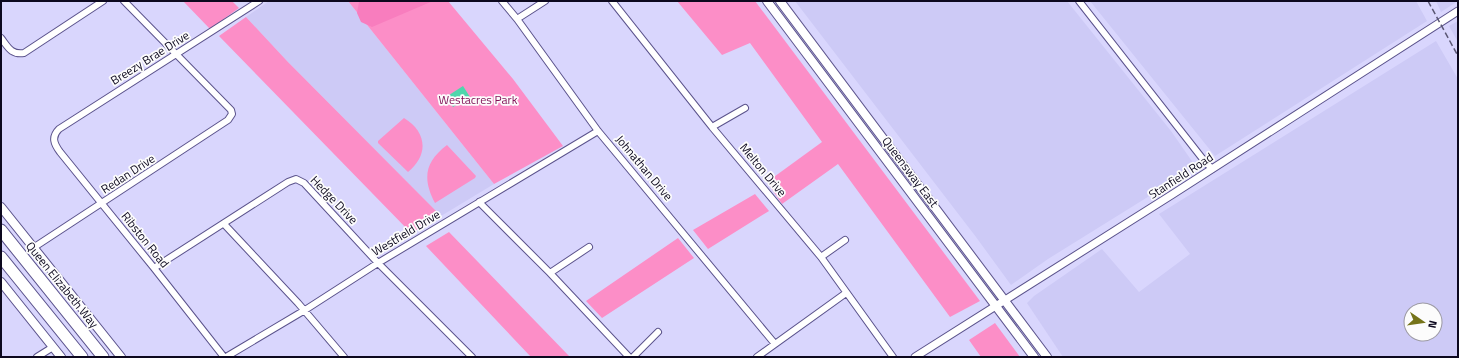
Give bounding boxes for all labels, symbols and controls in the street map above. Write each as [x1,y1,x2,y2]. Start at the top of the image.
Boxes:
street label: Breezy Brae Drive [107,26,193,89]
park label: Westacres Park [439,90,518,109]
street label: Johnathan Drive [611,131,678,205]
street label: Queensway East [877,132,944,212]
street label: Melton Drive [735,139,791,201]
street label: Stanfield Road [1145,148,1217,204]
street label: Redan Drive [97,149,159,198]
street label: Hedge Drive [306,171,363,228]
street label: Westfield Drive [368,205,444,261]
street label: Ribston Road [117,207,174,272]
street label: Queen Elizabeth Way [21,237,104,332]
north arrow [1403,302,1443,342]
text: N [1424,319,1441,330]

